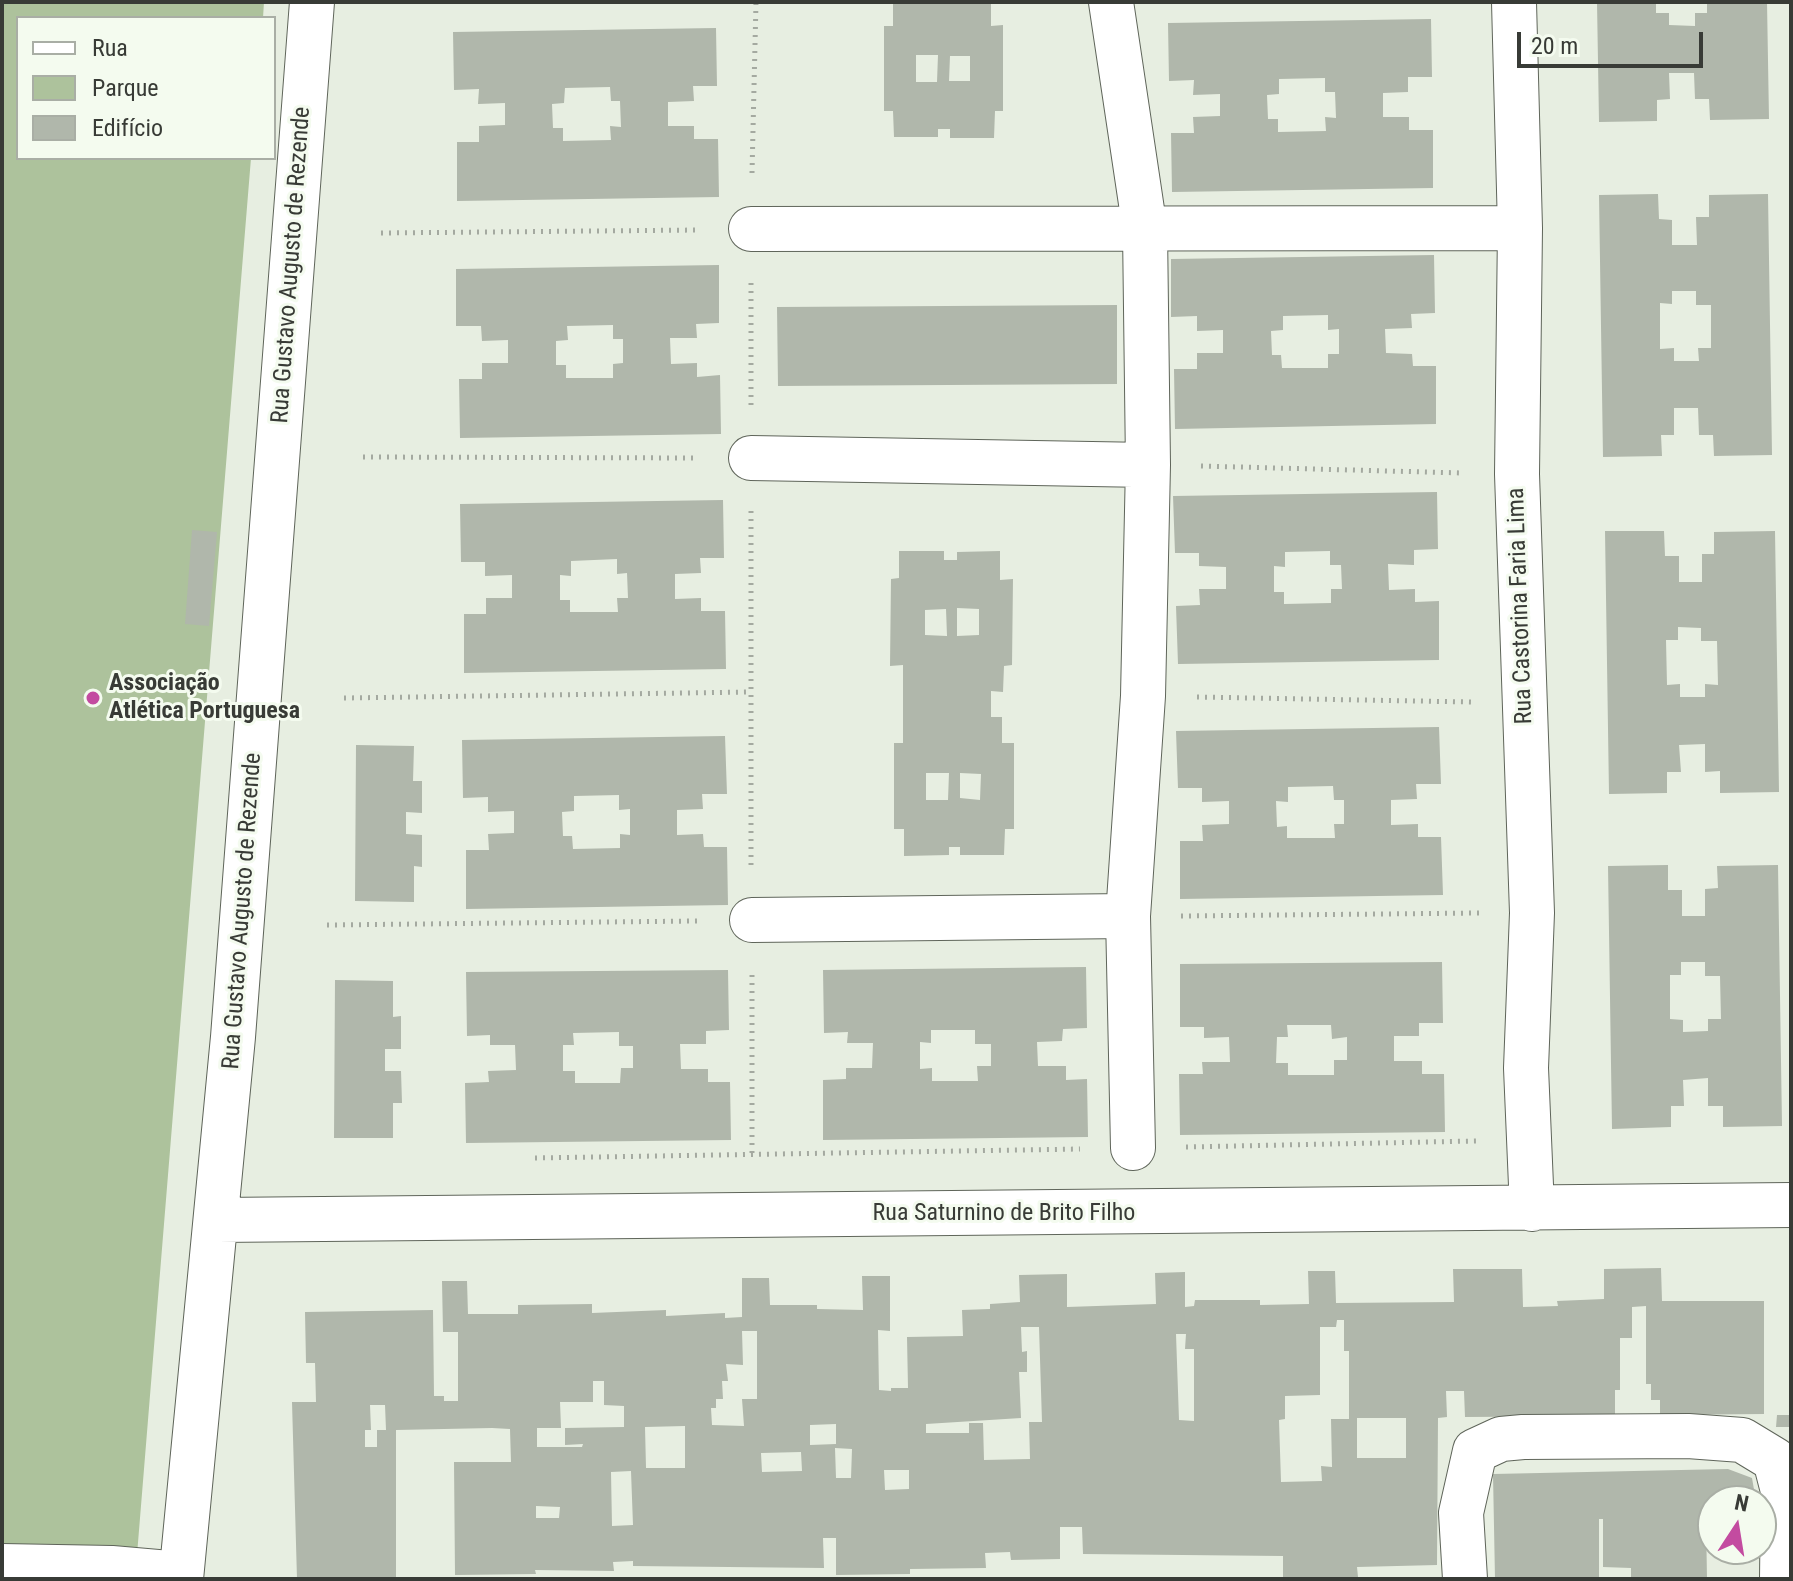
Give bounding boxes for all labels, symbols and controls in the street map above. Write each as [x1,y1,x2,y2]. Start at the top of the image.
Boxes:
legend [16,16,276,160]
scale bar [1521,16,1707,66]
text: 20 m [1531,32,1578,60]
text: Rua [92,34,128,62]
text: Parque [92,74,159,102]
street label: Rua Gustavo Augusto de Rezende [267,106,317,424]
text: Edifício [92,114,163,142]
street label: Rua Castorina Faria Lima [1502,487,1540,725]
place label: Associação Atlética Portuguesa [109,670,300,726]
marker: Associação Atlética Portuguesa [84,689,102,707]
street label: Rua Gustavo Augusto de Rezende [218,752,268,1070]
street label: Rua Saturnino de Brito Filho [873,1200,1135,1228]
north arrow [1697,1485,1777,1565]
text: N [1732,1489,1751,1517]

